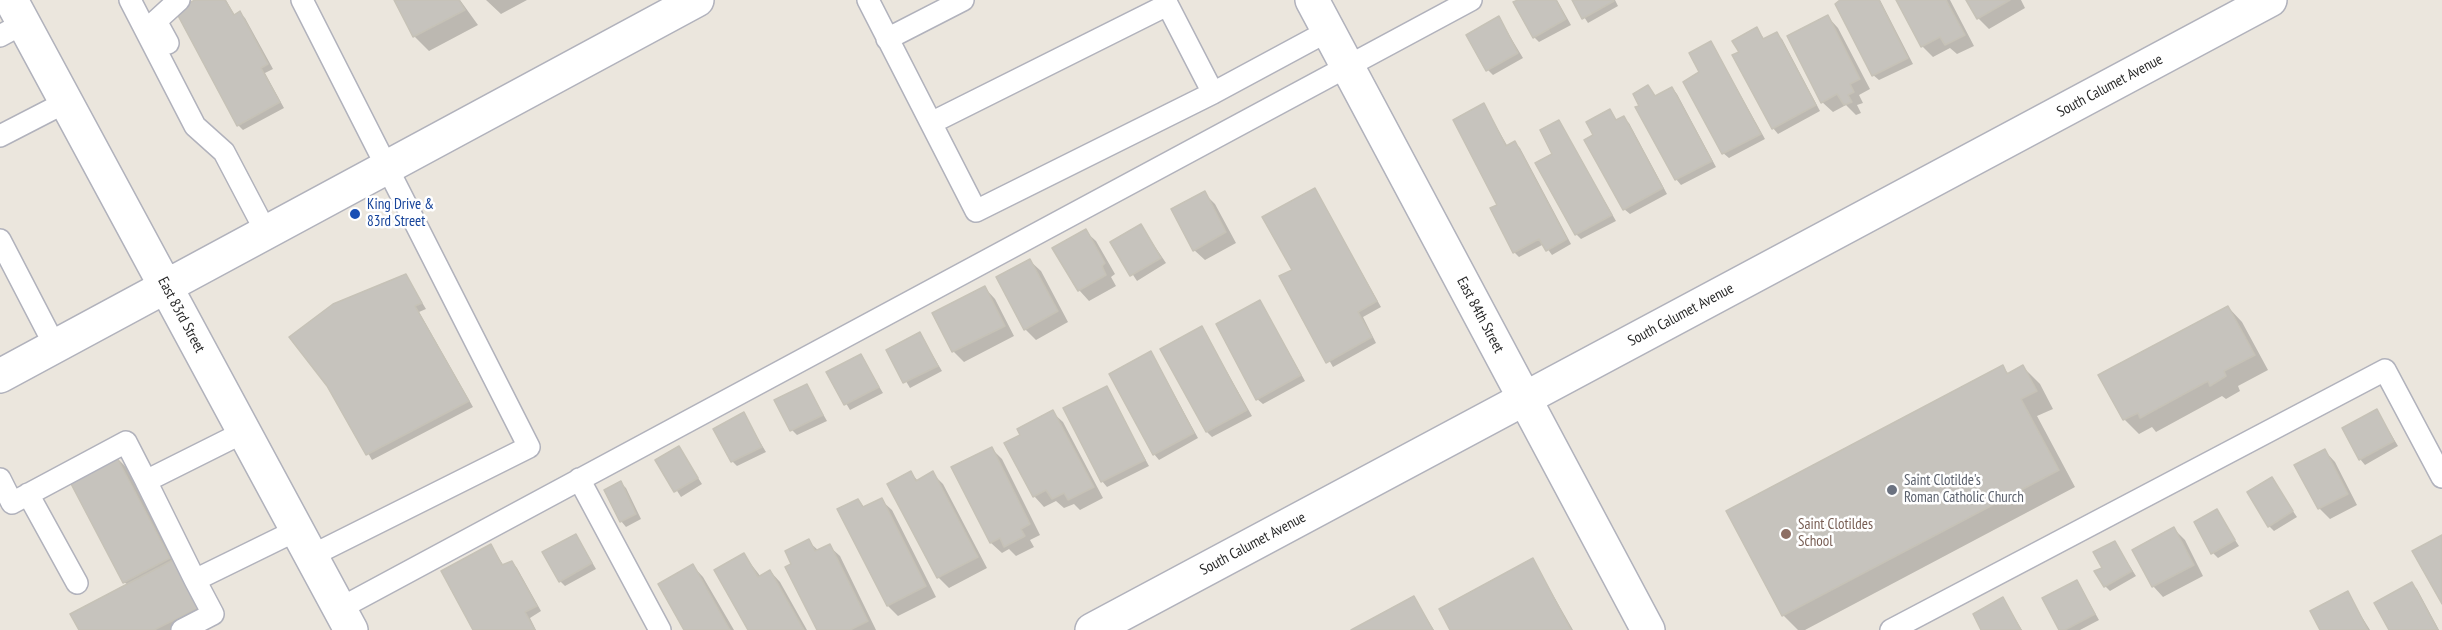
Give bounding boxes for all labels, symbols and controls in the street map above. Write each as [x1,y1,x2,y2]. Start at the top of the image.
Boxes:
street label: South Calumet Avenue [2054,51,2166,121]
place label: King Drive & 83rd Street [367,196,434,231]
marker: King Drive & 83rd Street [348,207,362,221]
street label: East 83rd Street [154,274,208,356]
street label: East 84th Street [1453,274,1507,356]
street label: South Calumet Avenue [1625,280,1737,350]
place label: Saint Clotilde's Roman Catholic Church [1904,472,2024,507]
marker: Saint Clotilde's Roman Catholic Church [1885,483,1899,497]
street label: South Calumet Avenue [1197,509,1309,579]
place label: Saint Clotildes School [1798,516,1873,551]
marker: Saint Clotildes School [1779,527,1793,541]

